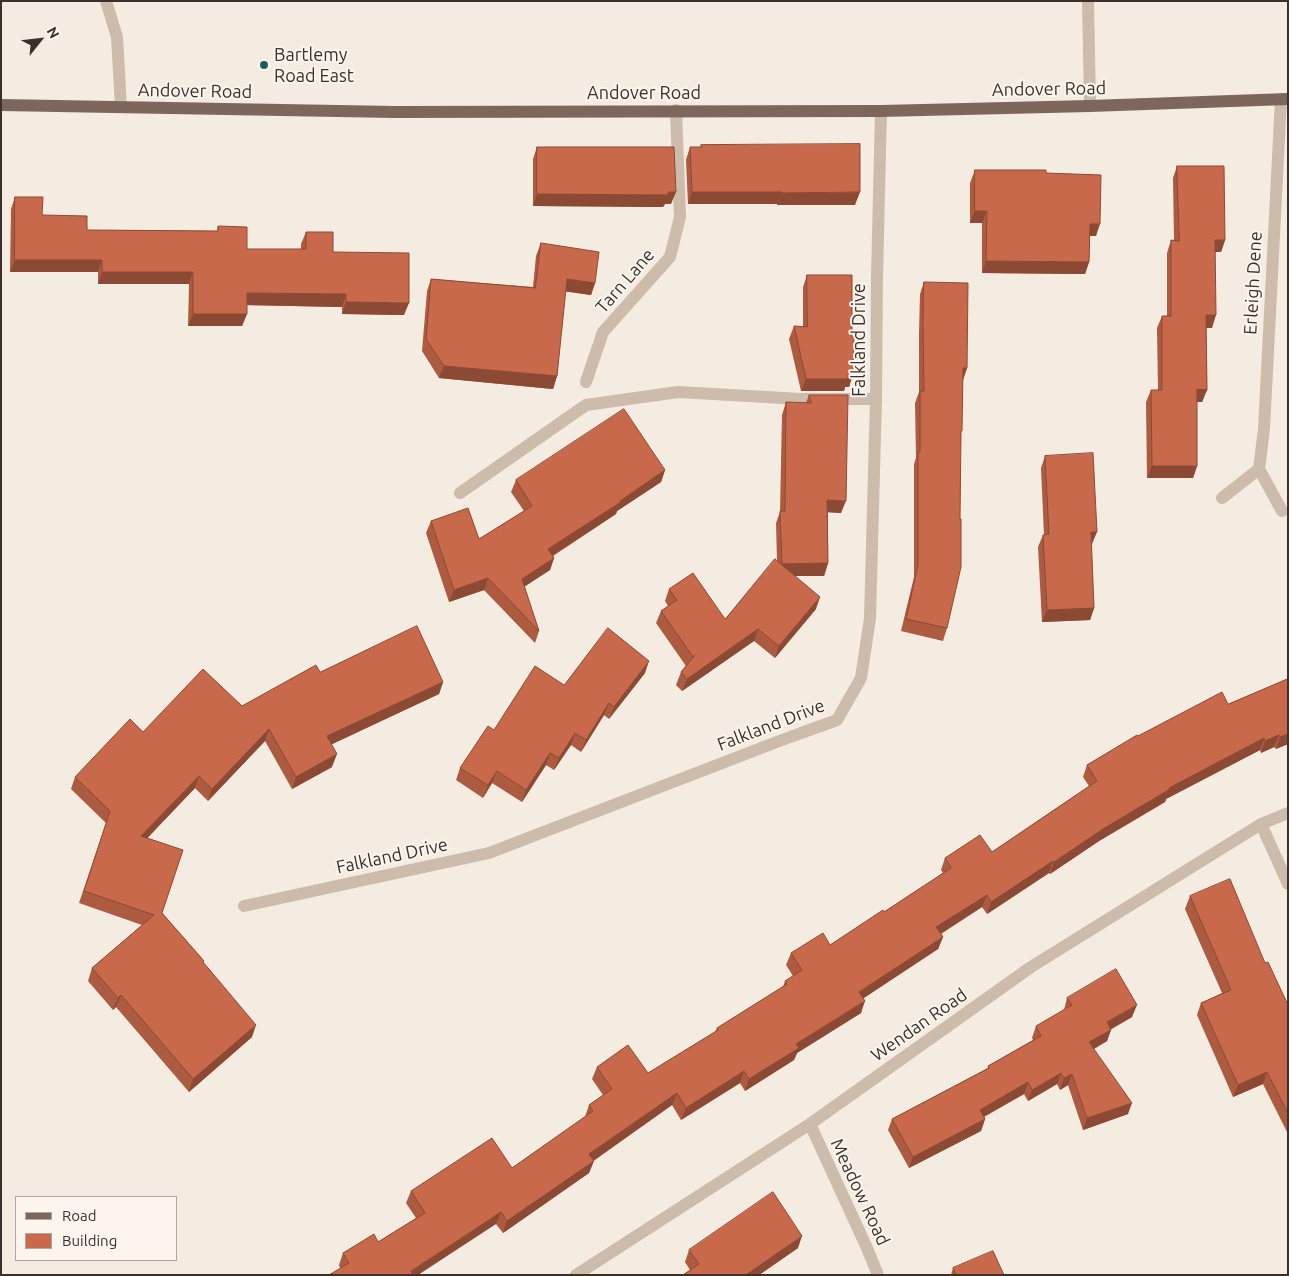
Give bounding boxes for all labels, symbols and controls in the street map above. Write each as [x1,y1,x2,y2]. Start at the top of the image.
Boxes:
north arrow [15,15,65,65]
text: N [44,24,63,41]
place label: Bartlemy Road East [274,44,354,86]
marker: Bartlemy Road East [258,59,270,71]
street label: Andover Road [992,77,1106,101]
street label: Andover Road [138,79,252,103]
street label: Andover Road [587,82,701,104]
street label: Erleigh Dene [1240,231,1266,335]
street label: Tarn Lane [591,244,659,318]
street label: Falkland Drive [848,283,870,397]
street label: Falkland Drive [714,695,828,755]
street label: Falkland Drive [334,834,450,878]
street label: Wendan Road [867,984,971,1066]
street label: Meadow Road [826,1135,894,1249]
legend [15,1196,178,1261]
text: Road [62,1207,97,1224]
text: Building [62,1232,117,1249]

